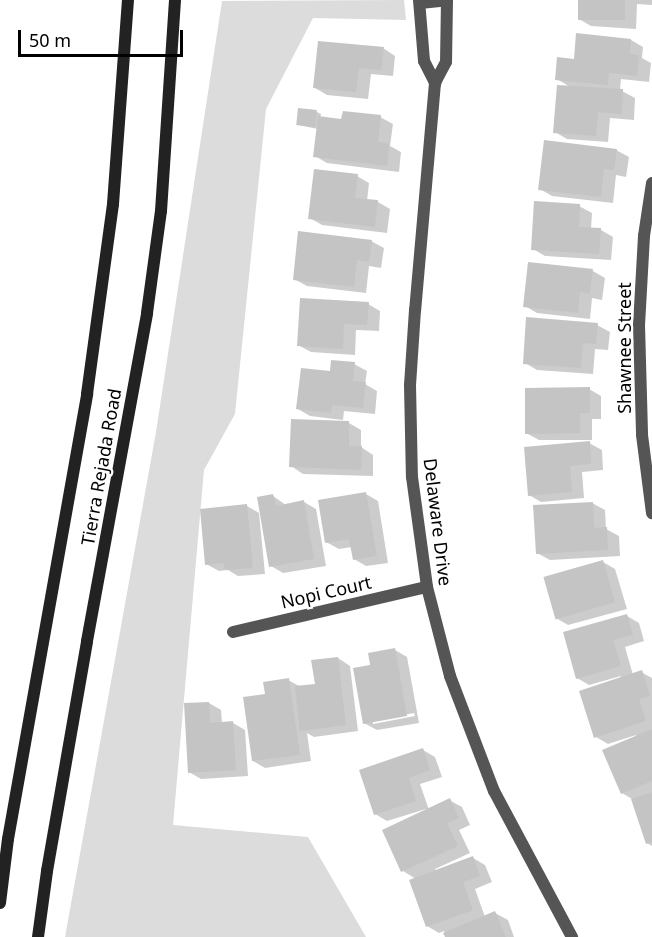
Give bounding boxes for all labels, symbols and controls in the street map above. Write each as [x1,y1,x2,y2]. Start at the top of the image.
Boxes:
scale bar [21,18,186,56]
text: 50 m [29,28,71,52]
street label: Shawnee Street [613,282,635,414]
street label: Tierra Rejada Road [77,387,125,547]
street label: Delaware Drive [419,457,457,587]
street label: Nopi Court [279,571,373,613]

